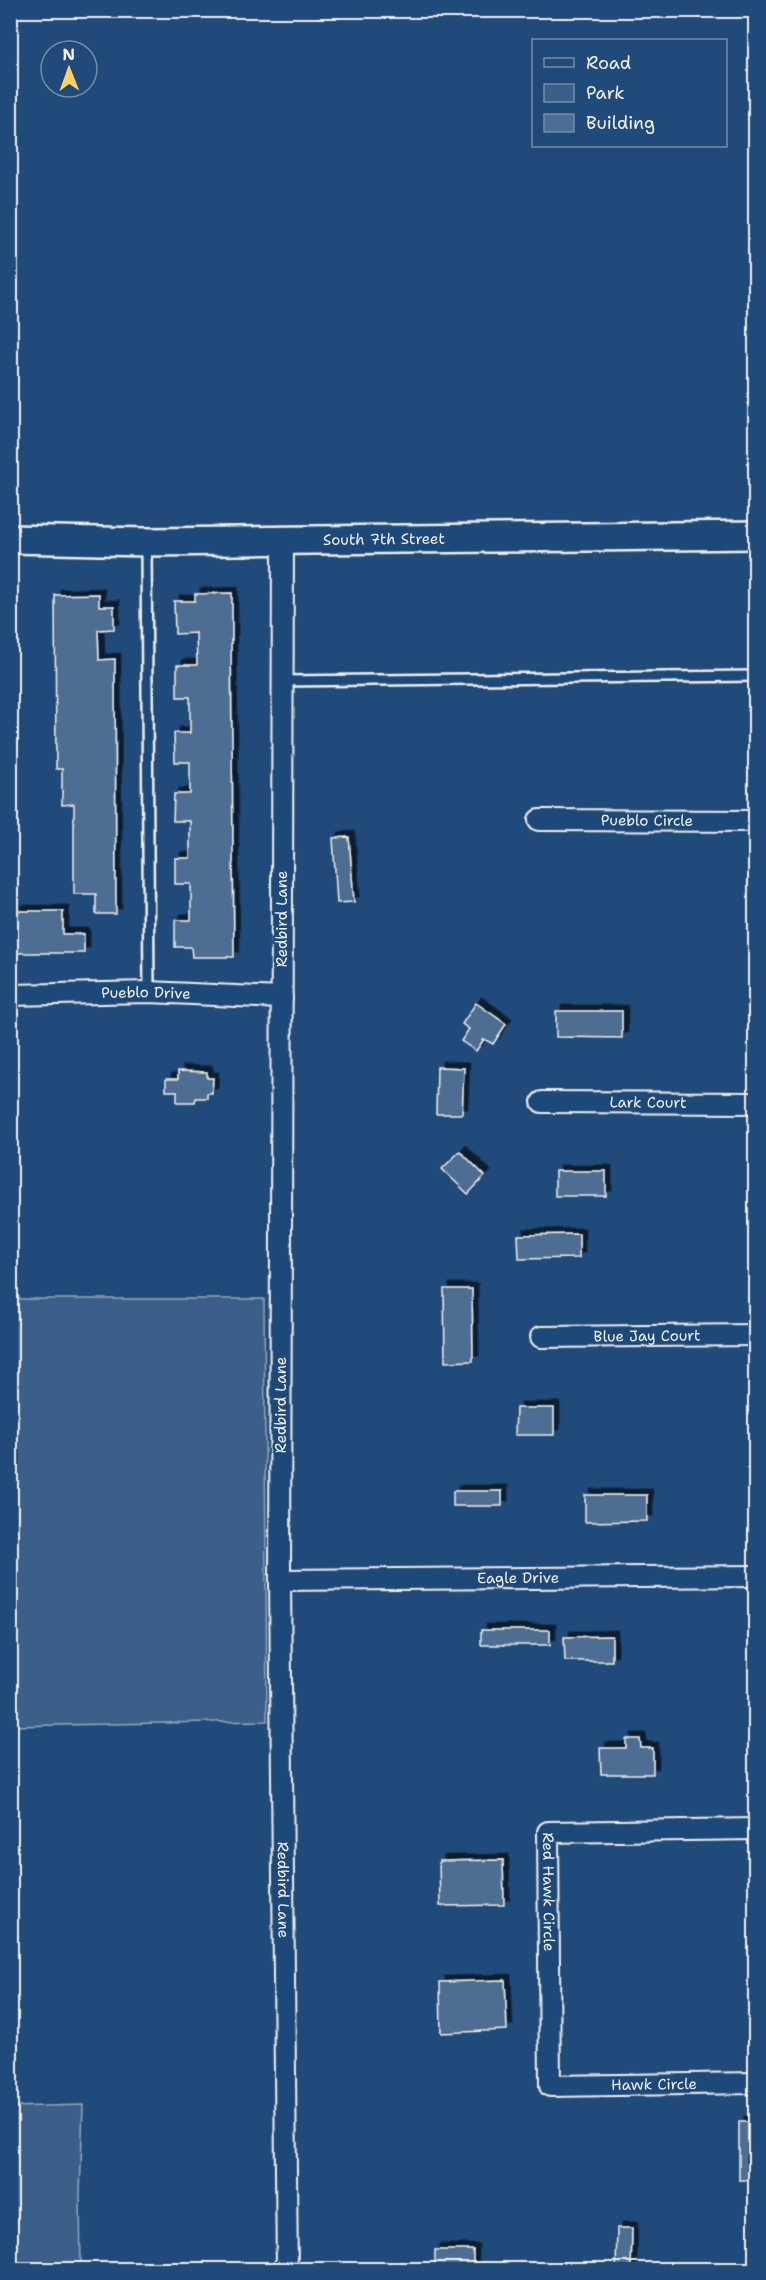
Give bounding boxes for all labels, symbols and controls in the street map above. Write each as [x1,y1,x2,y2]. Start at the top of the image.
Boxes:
north arrow [39,39,99,99]
legend [532,39,727,147]
text: N [62,44,75,65]
text: Road [586,51,631,75]
text: Park [586,81,625,105]
text: Building [586,111,655,135]
street label: South 7th Street [323,529,445,550]
street label: Pueblo Circle [601,810,693,831]
street label: Redbird Lane [272,871,292,967]
street label: Pueblo Drive [101,982,191,1004]
street label: Lark Court [609,1092,687,1113]
street label: Blue Jay Court [593,1326,701,1347]
street label: Redbird Lane [271,1357,291,1453]
street label: Eagle Drive [477,1568,559,1588]
street label: Red Hawk Circle [538,1832,559,1952]
street label: Redbird Lane [273,1842,294,1938]
street label: Hawk Circle [611,2074,697,2095]

